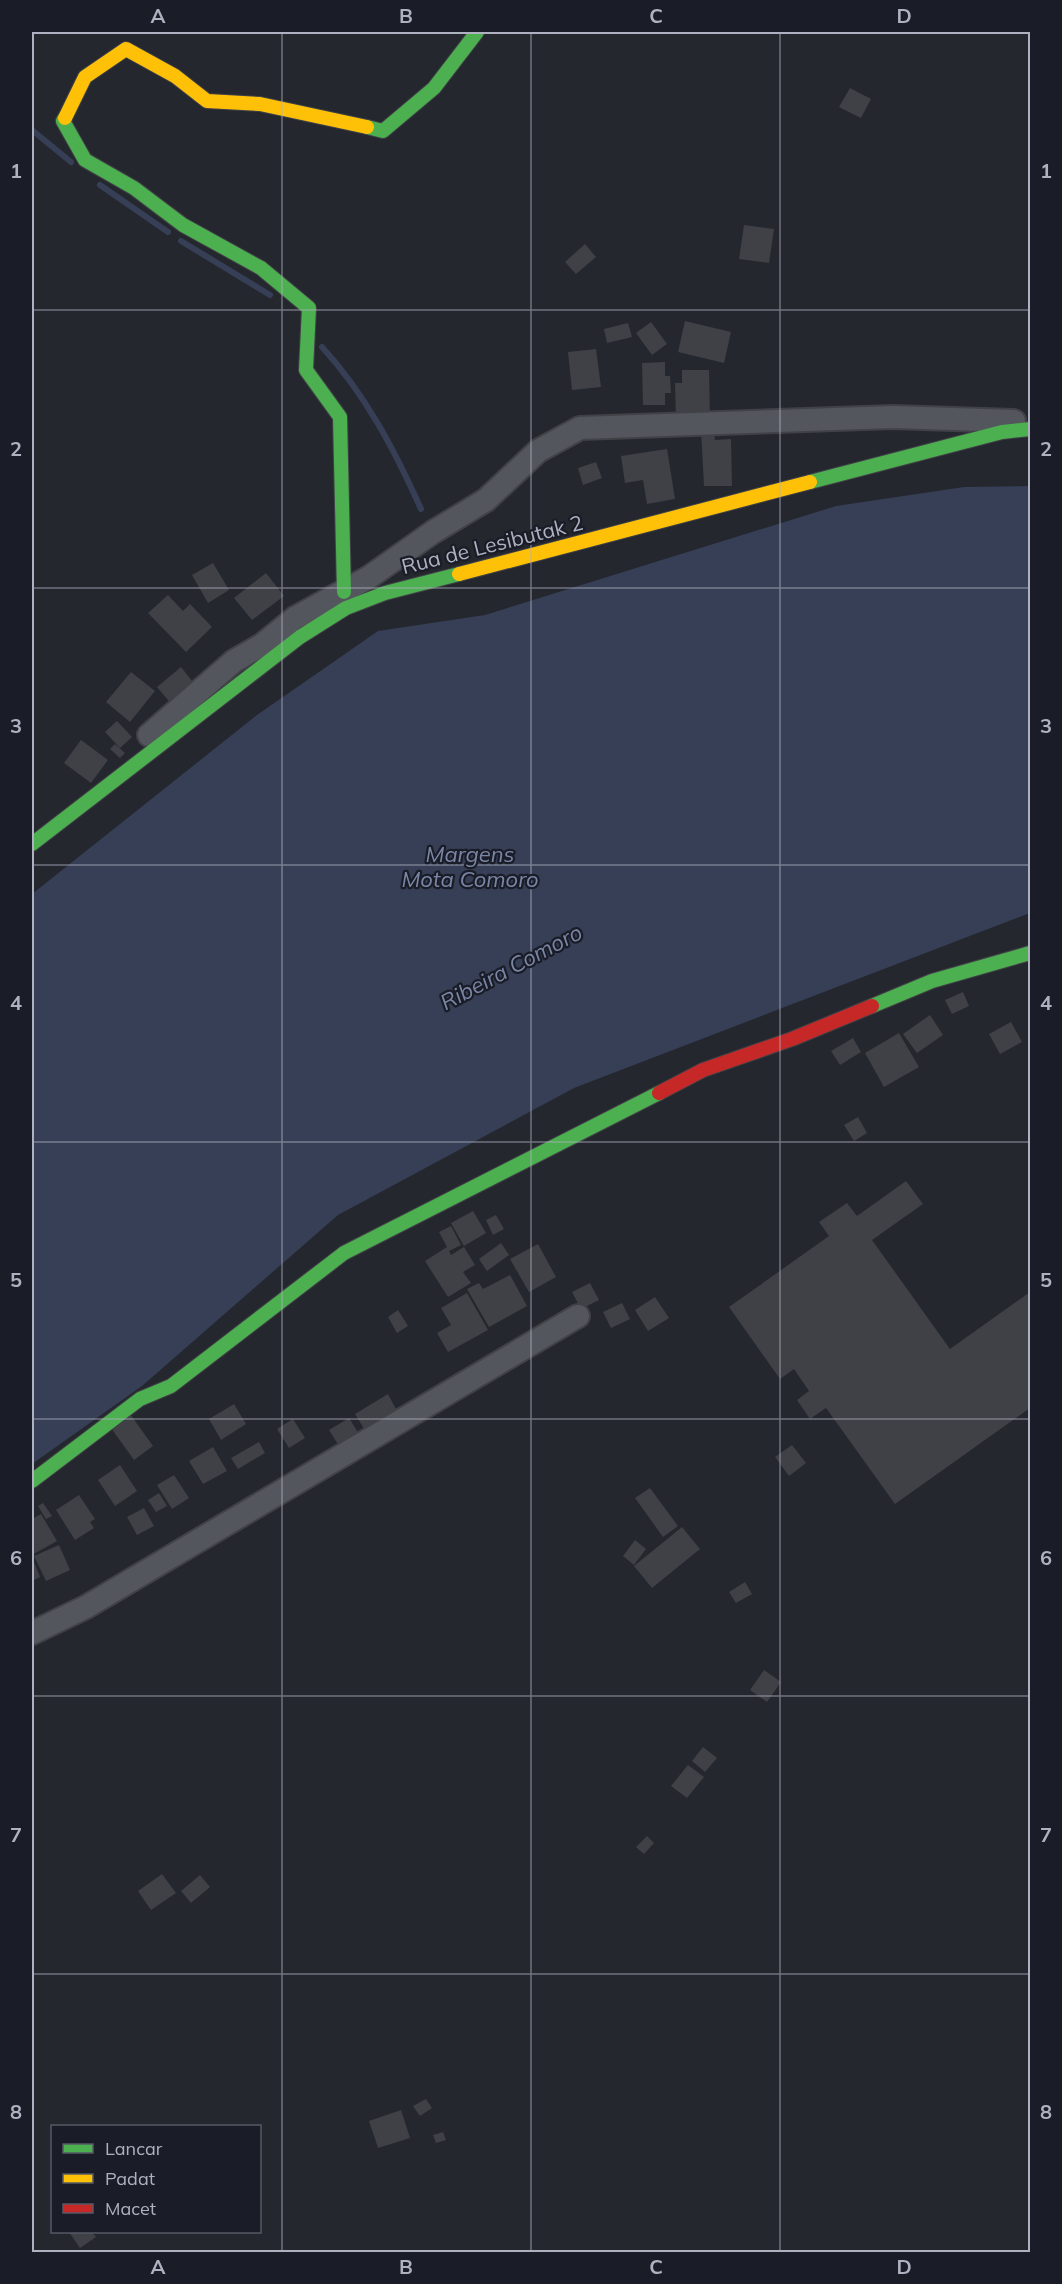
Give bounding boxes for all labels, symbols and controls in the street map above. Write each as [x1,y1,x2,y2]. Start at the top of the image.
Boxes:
text: A [151,3,166,28]
text: B [399,3,413,28]
text: C [649,3,663,28]
text: D [896,3,912,28]
text: 1 [10,158,22,183]
text: 1 [1040,158,1052,183]
text: 2 [10,436,22,461]
text: 2 [1040,436,1052,461]
street label: Rua de Lesibutak 2 [399,509,585,579]
text: 3 [10,713,22,738]
text: 3 [1040,713,1052,738]
water label: Margens Mota Comoro [401,840,539,893]
water label: Ribeira Comoro [435,918,587,1016]
text: 4 [10,990,22,1015]
text: 4 [1040,990,1052,1015]
text: 5 [10,1267,22,1292]
text: 5 [1040,1267,1052,1292]
text: 6 [10,1545,22,1570]
text: 6 [1040,1545,1052,1570]
text: 7 [10,1822,22,1847]
text: 7 [1040,1822,1052,1847]
text: 8 [10,2099,22,2124]
text: 8 [1040,2099,1052,2124]
legend [51,2125,261,2233]
text: Lancar [105,2137,163,2160]
text: Padat [105,2167,155,2190]
text: Macet [105,2197,156,2220]
text: A [151,2254,166,2279]
text: B [399,2254,413,2279]
text: C [649,2254,663,2279]
text: D [896,2254,912,2279]

